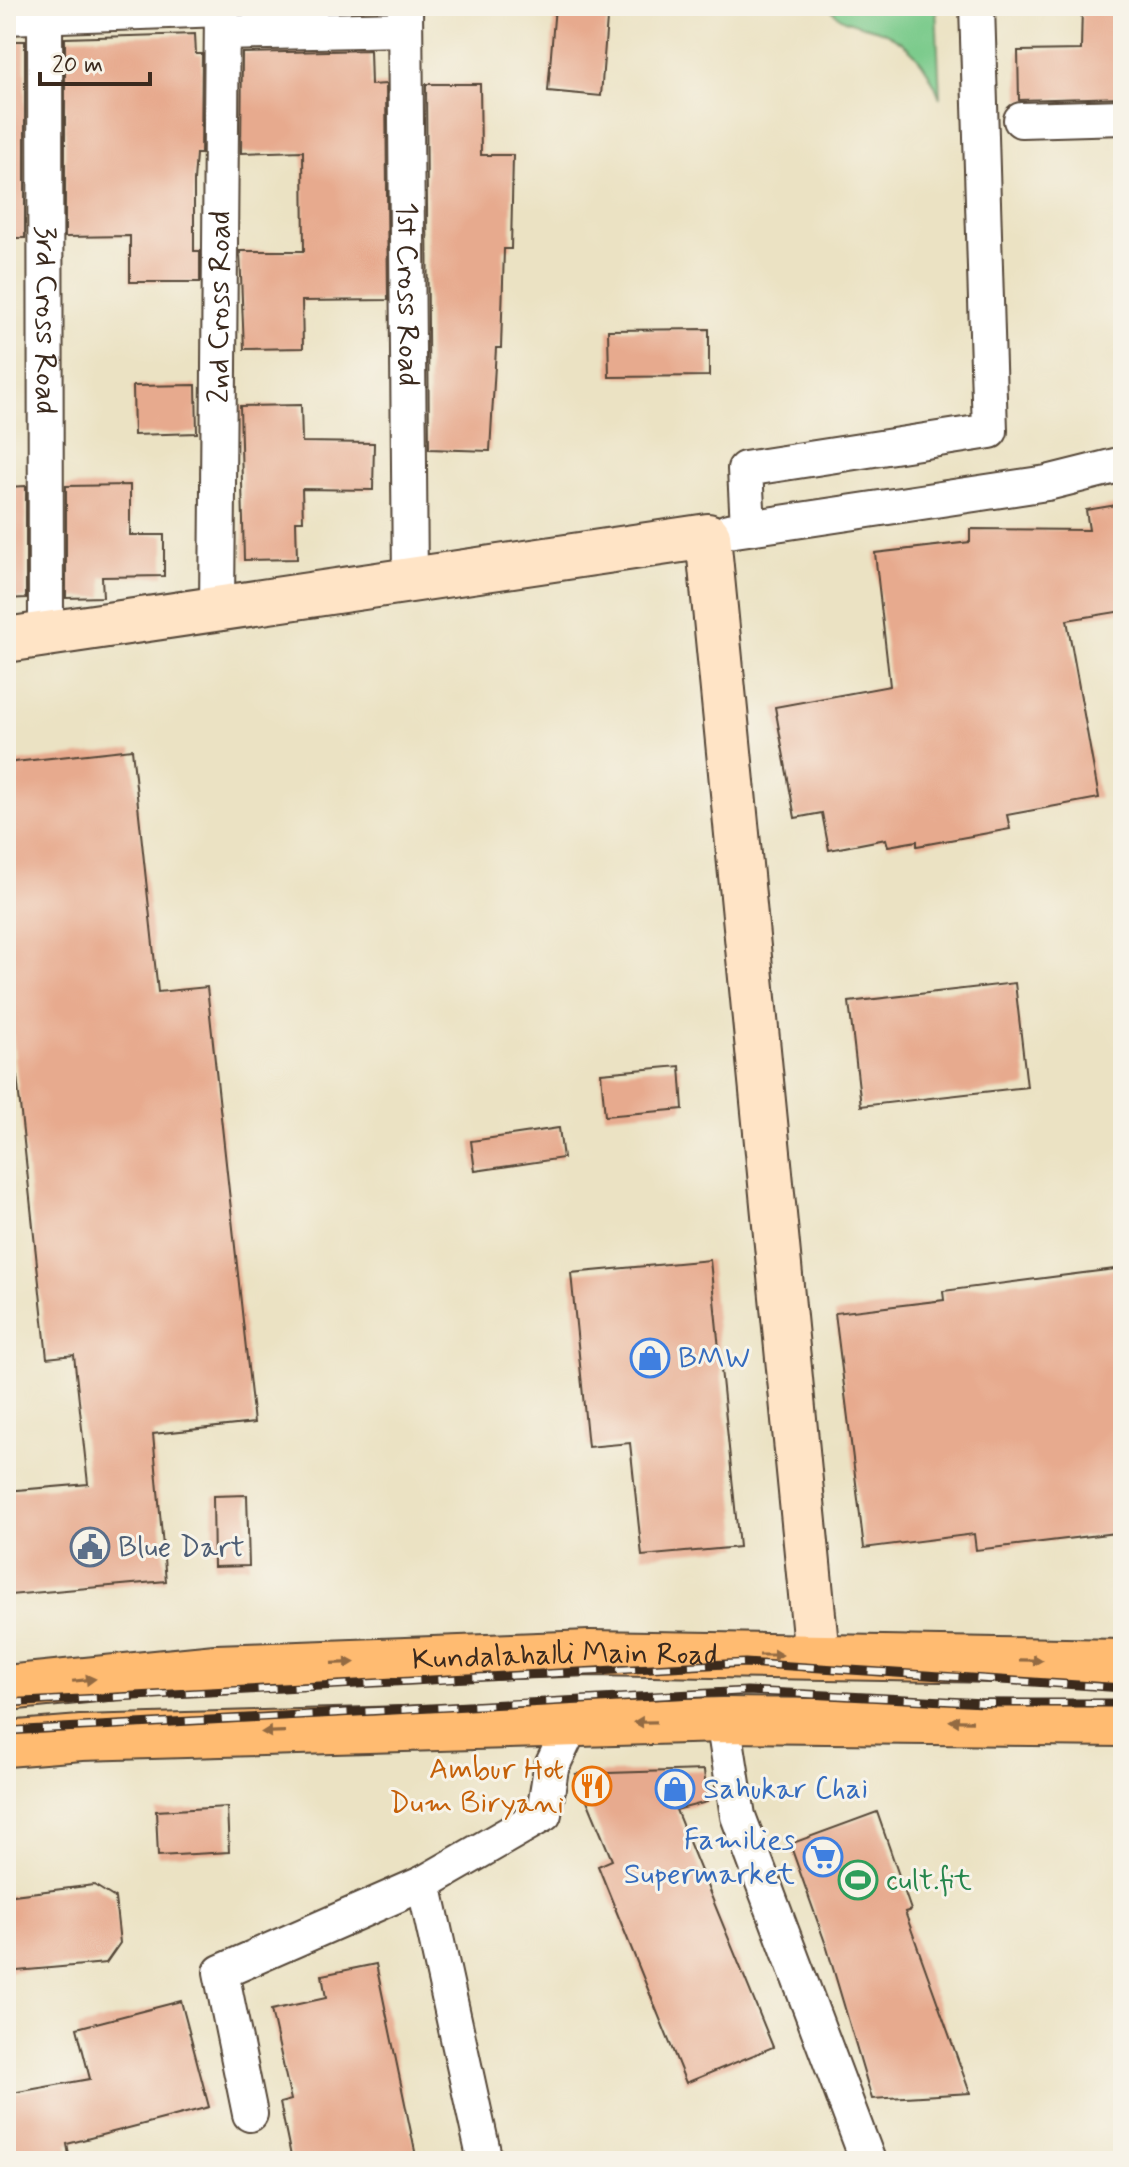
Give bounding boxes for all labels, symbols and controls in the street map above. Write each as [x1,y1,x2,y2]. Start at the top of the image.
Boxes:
scale bar [40,36,150,86]
text: 20 m [52,50,103,81]
street label: 1st Cross Road [387,202,428,386]
street label: 2nd Cross Road [199,210,240,404]
street label: 3rd Cross Road [26,226,65,414]
shop icon: BMW [629,1337,671,1379]
place label: BMW [678,1339,750,1378]
public building icon: Blue Dart [69,1526,111,1568]
place label: Blue Dart [118,1528,245,1567]
street label: Kundalahalli Main Road [411,1633,718,1679]
one-way arrow [759,1649,784,1661]
one-way arrow [1019,1654,1044,1666]
one-way arrow [331,1656,356,1669]
one-way arrow [72,1674,97,1687]
one-way arrow [632,1715,657,1728]
one-way arrow [948,1715,973,1728]
one-way arrow [260,1725,285,1738]
place label: Ambur Hot Dum Biryani [389,1750,564,1823]
restaurant icon: Ambur Hot Dum Biryani [571,1765,613,1807]
shop icon: Sahukar Chai [654,1768,696,1810]
place label: Sahukar Chai [703,1770,868,1809]
place label: Families Supermarket [624,1821,795,1894]
supermarket icon: Families Supermarket [802,1836,844,1878]
sports icon: cult.fit [837,1859,879,1901]
place label: cult.fit [886,1861,972,1900]

